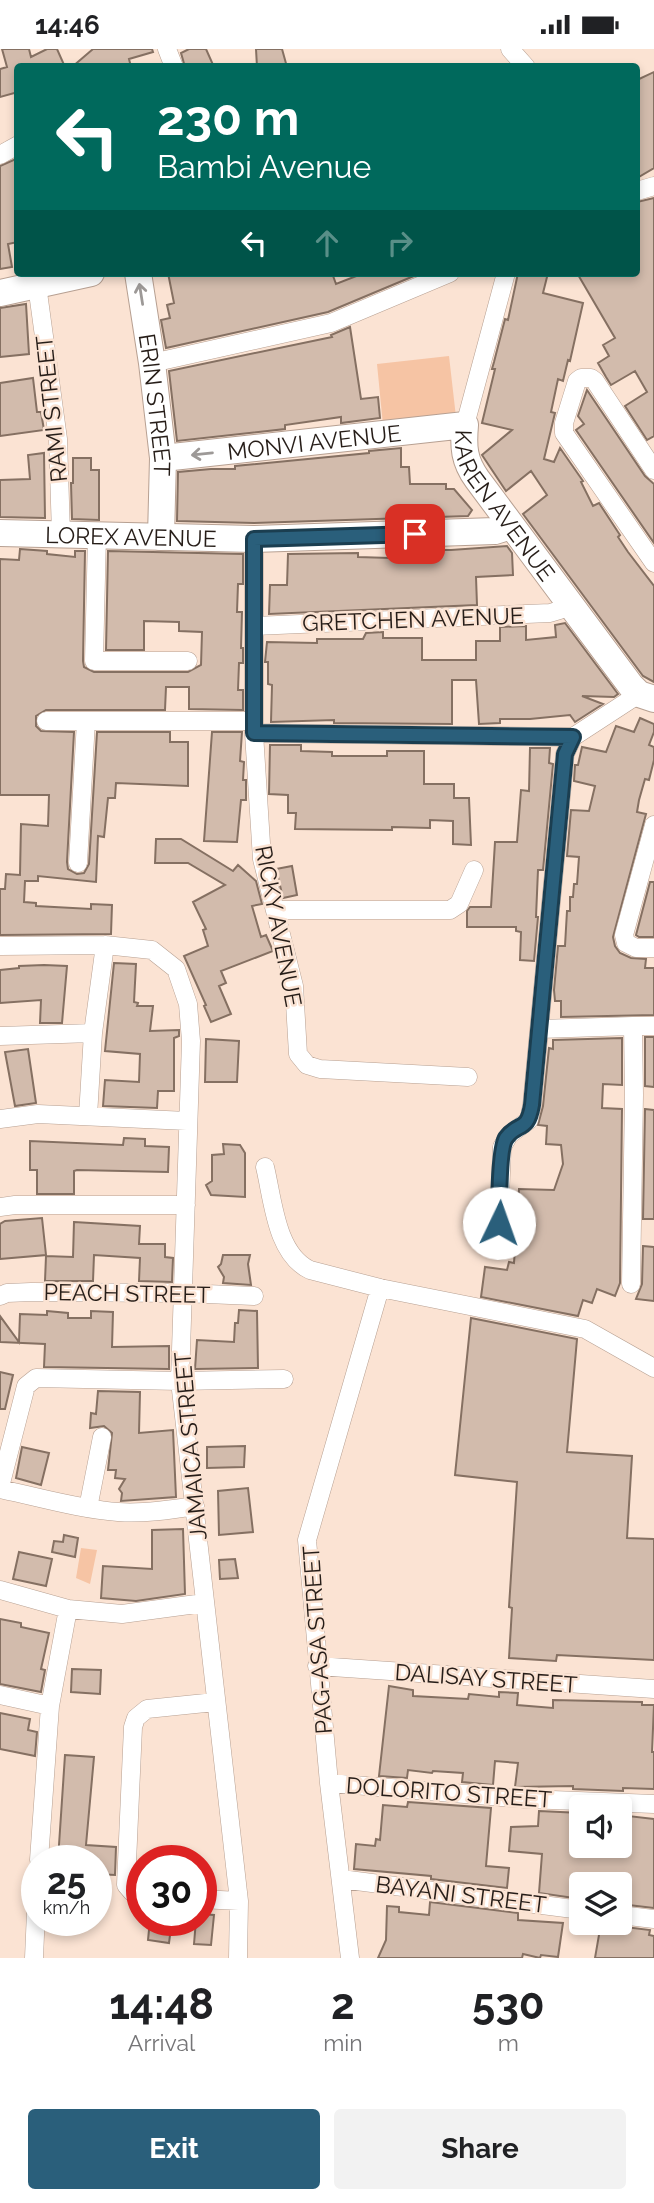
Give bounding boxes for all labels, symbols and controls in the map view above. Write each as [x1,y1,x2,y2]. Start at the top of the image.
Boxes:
text: 14:46 [35,10,100,40]
text: 230 m [157,89,299,146]
icon: left [42,91,133,182]
text: Bambi Avenue [157,148,371,185]
icon: left [235,224,273,262]
icon: ahead [308,224,346,262]
icon: right [381,224,419,262]
one-way arrow [134,283,147,305]
street label: ERIN STREET [134,331,177,476]
street label: RAMI STREET [30,334,72,484]
street label: MONVI AVENUE [226,419,402,464]
street label: KAREN AVENUE [451,429,561,586]
one-way arrow [191,448,214,461]
pin [385,504,445,564]
icon: arrive [396,515,434,553]
street label: LOREX AVENUE [45,521,217,552]
street label: GRETCHEN AVENUE [302,602,524,636]
street label: RICKY AVENUE [250,843,308,1009]
position arrow [462,1186,536,1260]
street label: PEACH STREET [43,1278,211,1308]
street label: JAMAICA STREET [168,1351,212,1541]
street label: PAG-ASA STREET [297,1545,337,1735]
street label: DALISAY STREET [394,1658,578,1698]
street label: DOLORITO STREET [345,1771,553,1813]
map controls [569,1795,632,1935]
button: sound [569,1795,632,1858]
speed limit sign: 30 [126,1845,217,1936]
text: 25 [47,1861,86,1902]
street label: BAYANI STREET [374,1870,548,1918]
button: layers [569,1872,632,1935]
text: km/h [43,1897,90,1918]
text: 14:48 [109,1980,214,2029]
text: 2 [331,1980,355,2029]
text: 530 [472,1980,545,2029]
text: Arrival [128,2029,195,2056]
text: min [323,2029,363,2056]
text: m [498,2029,519,2056]
button: Exit [28,2109,320,2189]
button: Share [334,2109,626,2189]

